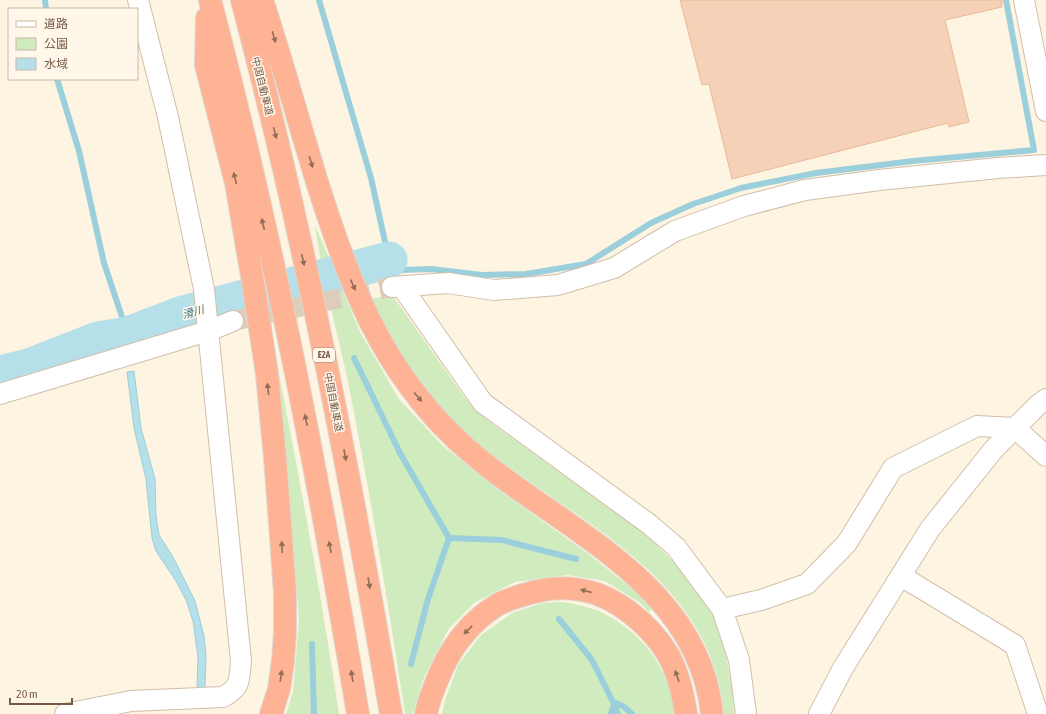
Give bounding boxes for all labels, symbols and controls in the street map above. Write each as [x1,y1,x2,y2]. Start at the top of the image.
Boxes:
legend [8,8,138,80]
text: 道路 [44,17,68,31]
one-way arrow [271,31,277,43]
text: 公園 [44,37,68,51]
street label: 中国自動車道 [250,56,275,117]
text: 水域 [44,57,68,71]
one-way arrow [272,127,278,139]
one-way arrow [308,156,314,168]
one-way arrow [231,172,237,184]
one-way arrow [260,218,266,230]
one-way arrow [301,254,307,266]
one-way arrow [350,279,356,290]
water label: 滑川 [181,303,206,321]
road number: E2A [313,348,335,362]
street label: 中国自動車道 [322,372,345,433]
one-way arrow [265,383,271,395]
one-way arrow [413,392,422,402]
one-way arrow [302,414,308,426]
one-way arrow [342,449,348,462]
one-way arrow [279,540,285,553]
one-way arrow [327,541,333,553]
one-way arrow [366,577,372,589]
one-way arrow [579,588,592,594]
one-way arrow [463,625,473,635]
one-way arrow [348,669,354,682]
one-way arrow [278,670,284,682]
one-way arrow [674,670,680,682]
scale bar [10,680,72,706]
text: 20 m [16,687,38,701]

